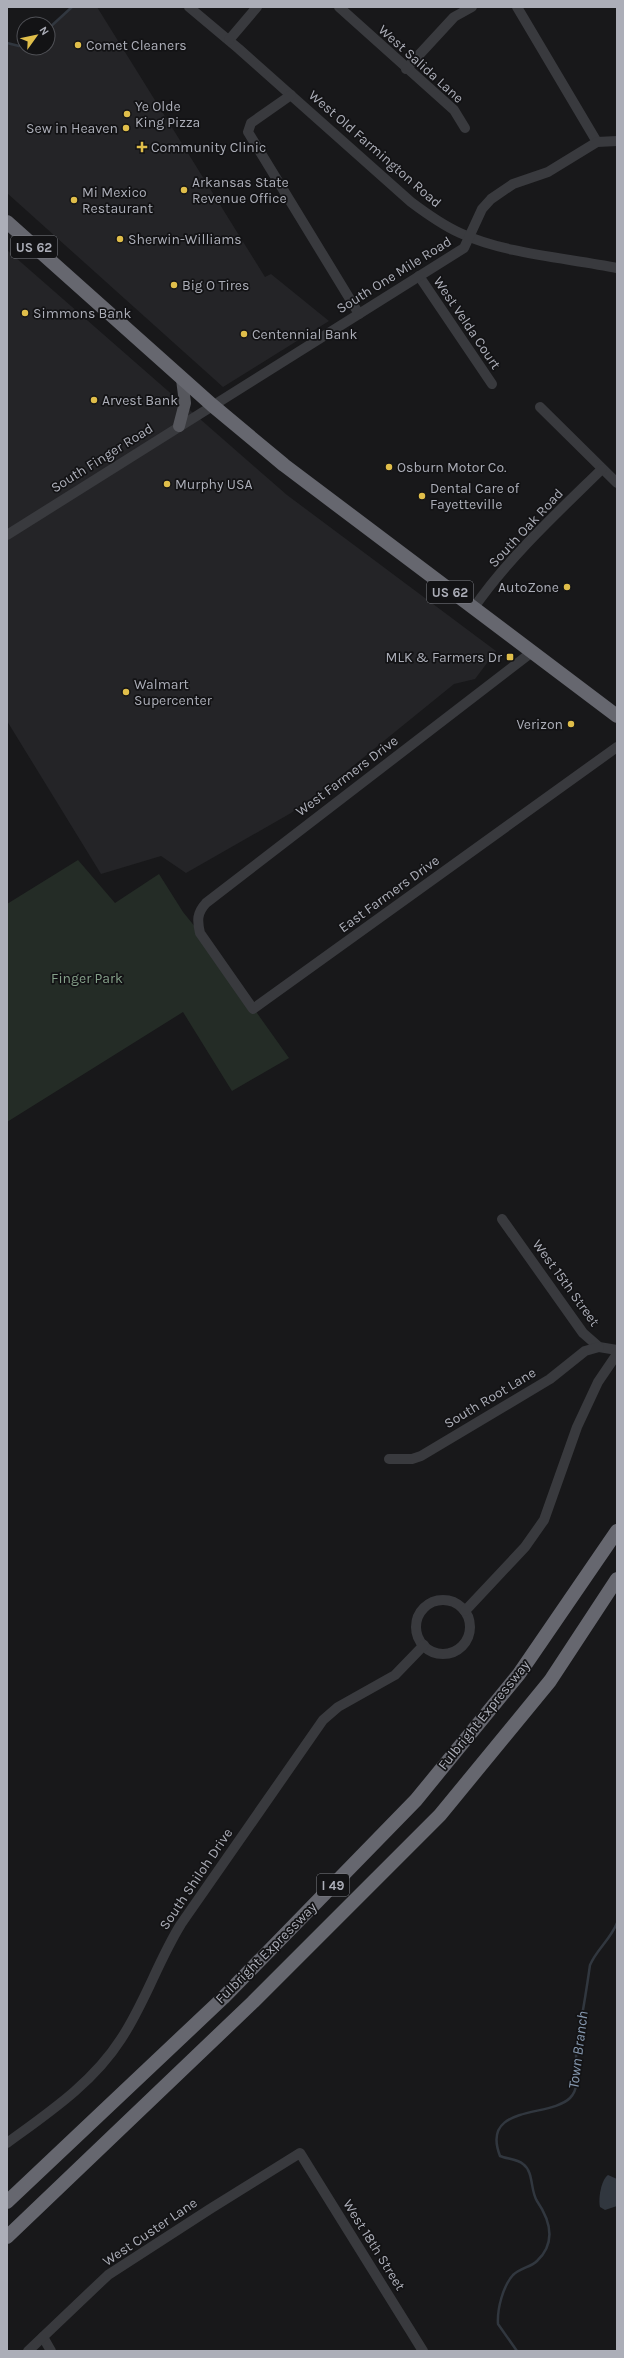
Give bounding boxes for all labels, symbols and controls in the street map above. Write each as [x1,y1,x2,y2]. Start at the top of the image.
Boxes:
north arrow [16,16,56,56]
street label: West Salida Lane [375,21,467,107]
text: N [36,24,52,38]
place label: Comet Cleaners [86,37,187,54]
marker: Comet Cleaners [73,40,83,50]
street label: West Old Farmington Road [305,87,445,211]
place label: Ye Olde King Pizza [135,98,200,131]
marker: Ye Olde King Pizza [122,109,132,119]
place label: Sew in Heaven [26,120,118,137]
marker: Sew in Heaven [121,123,131,133]
place label: Community Clinic [151,139,266,156]
marker: Community Clinic [136,141,148,153]
place label: Arkansas State Revenue Office [192,174,289,207]
place label: Mi Mexico Restaurant [82,184,153,217]
marker: Arkansas State Revenue Office [179,185,189,195]
marker: Mi Mexico Restaurant [69,195,79,205]
place label: Sherwin-Williams [128,231,242,248]
street label: South One Mile Road [333,233,455,317]
marker: Sherwin-Williams [115,234,125,244]
road number: US 62 [11,236,57,258]
street label: West Velda Court [430,273,504,373]
place label: Big O Tires [182,277,249,294]
marker: Big O Tires [169,280,179,290]
place label: Simmons Bank [33,305,131,322]
marker: Simmons Bank [20,308,30,318]
place label: Centennial Bank [252,326,358,343]
marker: Centennial Bank [239,329,249,339]
place label: Arvest Bank [102,392,178,409]
marker: Arvest Bank [89,395,99,405]
street label: South Finger Road [48,420,156,496]
place label: Osburn Motor Co. [397,459,507,476]
marker: Osburn Motor Co. [384,462,394,472]
place label: Murphy USA [175,476,253,493]
marker: Murphy USA [162,479,172,489]
place label: Dental Care of Fayetteville [430,480,520,513]
street label: South Oak Road [485,485,567,571]
marker: Dental Care of Fayetteville [417,491,427,501]
place label: AutoZone [498,579,559,596]
road number: US 62 [427,581,473,603]
marker: AutoZone [562,582,572,592]
place label: MLK & Farmers Dr [386,649,503,666]
marker: MLK & Farmers Dr [505,652,515,662]
place label: Walmart Supercenter [134,676,213,709]
marker: Walmart Supercenter [121,687,131,697]
place label: Verizon [516,716,563,733]
marker: Verizon [566,719,576,729]
street label: West Farmers Drive [292,732,402,820]
street label: East Farmers Drive [335,852,443,936]
park label: Finger Park [51,970,123,987]
street label: West 15th Street [529,1236,603,1330]
street label: South Root Lane [441,1364,539,1432]
street label: Fulbright Expressway [434,1656,534,1773]
street label: South Shiloh Drive [156,1825,236,1933]
road number: I 49 [317,1874,349,1896]
street label: Fulbright Expressway [212,1898,321,2007]
water label: Town Branch [564,2010,592,2090]
street label: West Custer Lane [100,2194,200,2270]
street label: West 18th Street [339,2196,409,2294]

